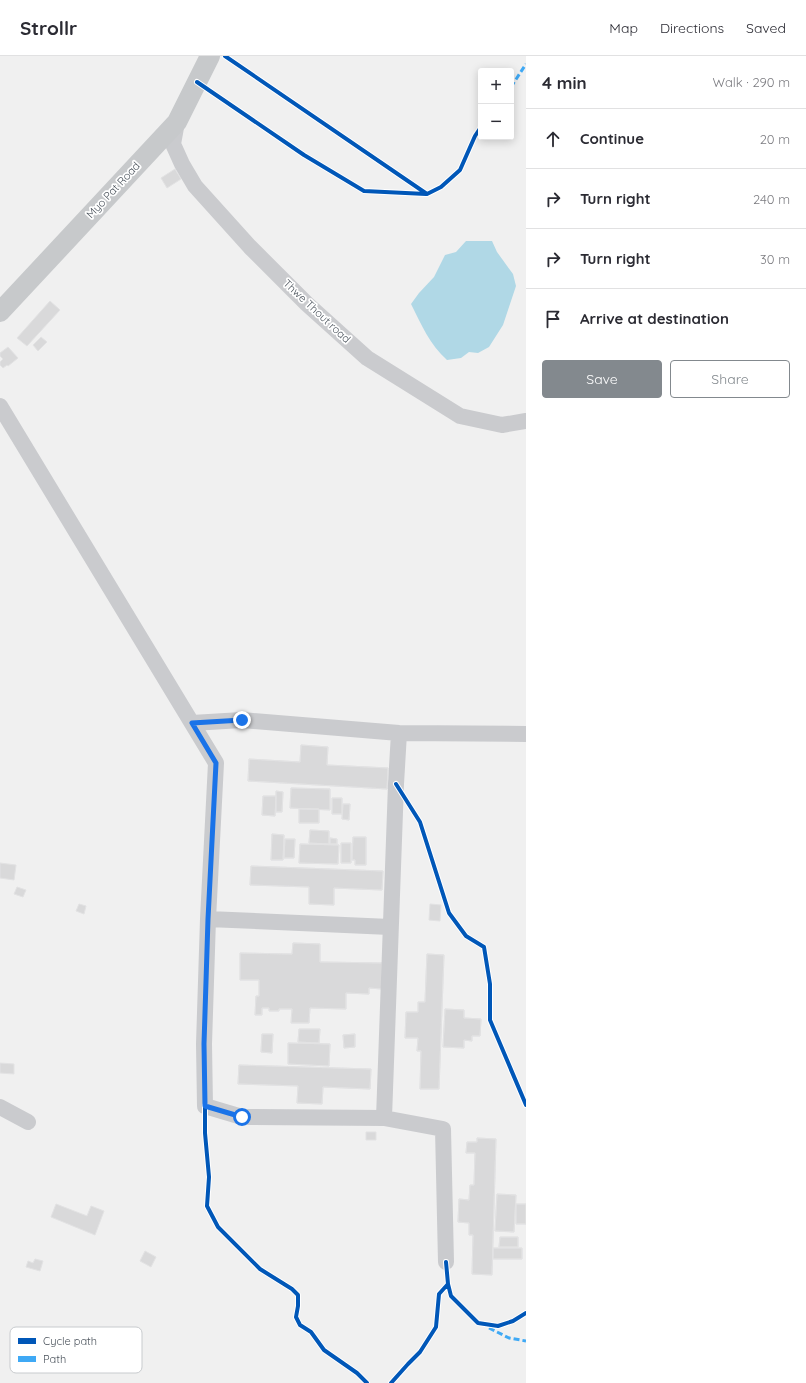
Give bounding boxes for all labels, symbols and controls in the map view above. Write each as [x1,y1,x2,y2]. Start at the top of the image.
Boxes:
text: Strollr [20,16,77,40]
text: Map [609,19,638,37]
text: Directions [660,19,724,37]
text: Saved [746,19,786,37]
map controls [478,68,514,140]
button: + [478,68,514,104]
text: 4 min [542,72,587,93]
text: Walk · 290 m [713,74,790,90]
button: − [478,104,514,140]
icon: ahead [542,128,564,150]
text: Continue [580,129,644,148]
text: 20 m [760,131,790,147]
street label: Myo Pat Road [83,159,143,221]
icon: right [542,188,564,210]
text: Turn right [580,189,651,208]
text: 240 m [753,191,790,207]
icon: right [542,248,564,270]
text: Turn right [580,249,651,268]
text: 30 m [760,251,790,267]
street label: Thwe Thout road [280,276,354,346]
icon: arrive [542,308,564,330]
text: Arrive at destination [580,309,729,328]
button: Save [542,360,662,398]
button: Share [670,360,790,398]
route end [233,711,251,729]
route start [233,1108,251,1126]
legend [10,1327,142,1373]
text: Cycle path [43,1334,97,1348]
text: Path [43,1352,66,1366]

